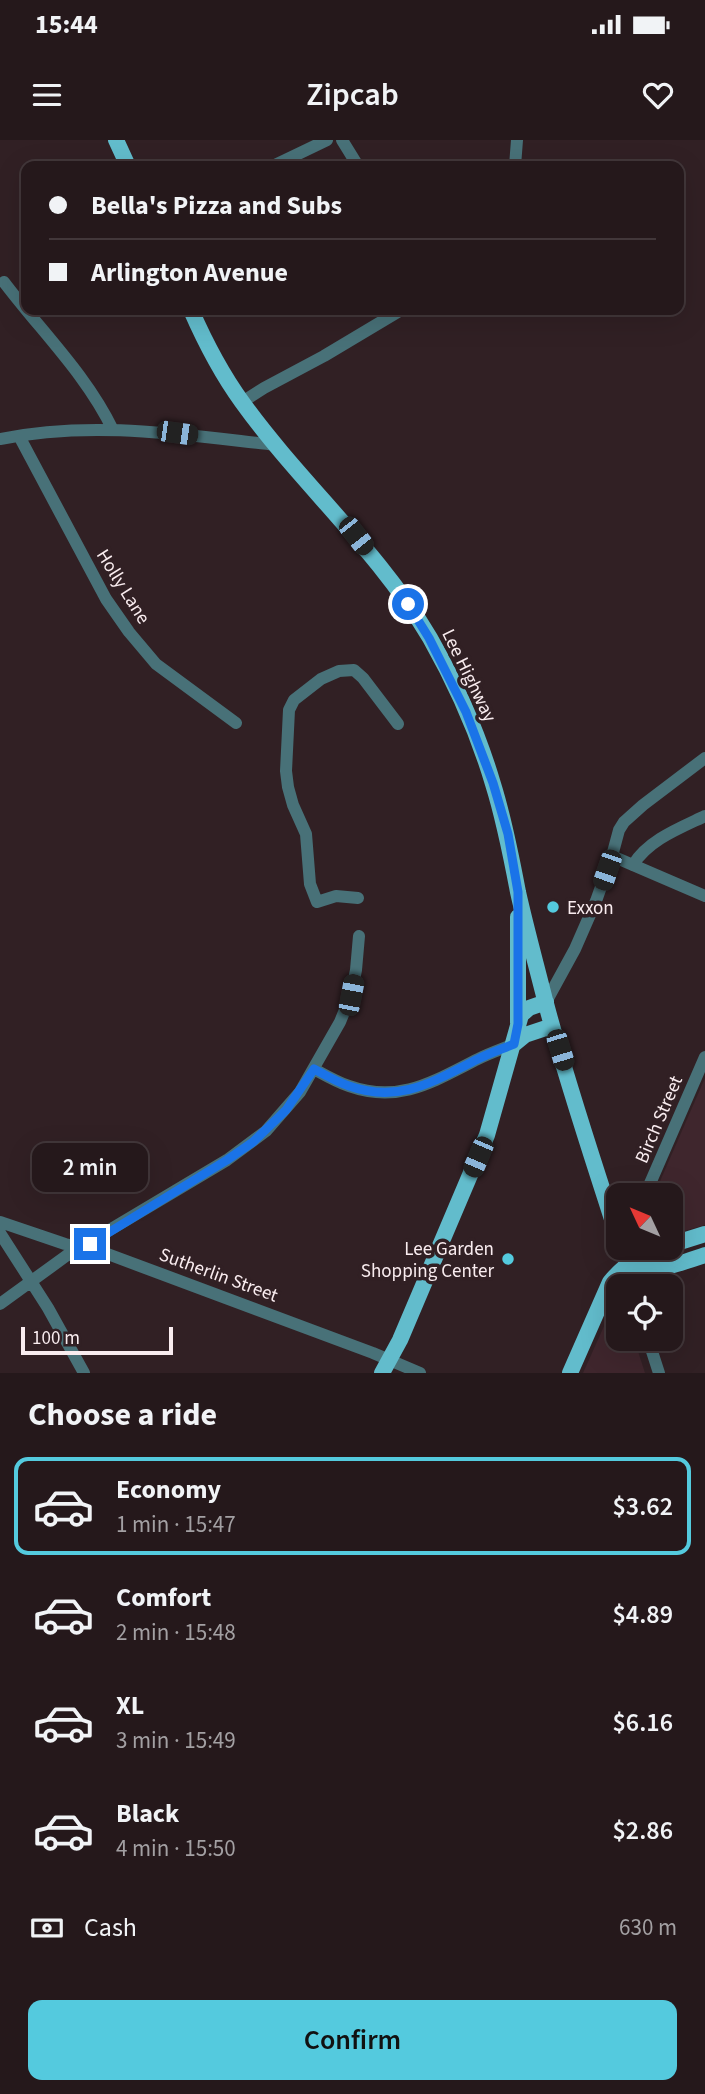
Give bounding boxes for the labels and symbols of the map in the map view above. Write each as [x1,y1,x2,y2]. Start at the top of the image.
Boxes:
car [155,420,200,446]
car [335,513,378,559]
street label: Holly Lane [89,544,156,629]
route start [392,588,424,620]
street label: Lee Highway [434,625,503,727]
car [591,847,624,893]
place label: Exxon [567,895,614,922]
marker: Exxon [545,899,561,915]
car [337,972,366,1018]
car [544,1027,577,1073]
street label: Birch Street [629,1071,690,1168]
car [461,1134,496,1180]
callout: 2 min [32,1142,148,1192]
north arrow [606,1183,682,1260]
route end [74,1228,106,1260]
place label: Lee Garden Shopping Center [361,1236,494,1285]
street label: Sutherlin Street [155,1241,282,1310]
marker: Lee Garden Shopping Center [500,1251,516,1267]
scale bar [21,1324,173,1356]

